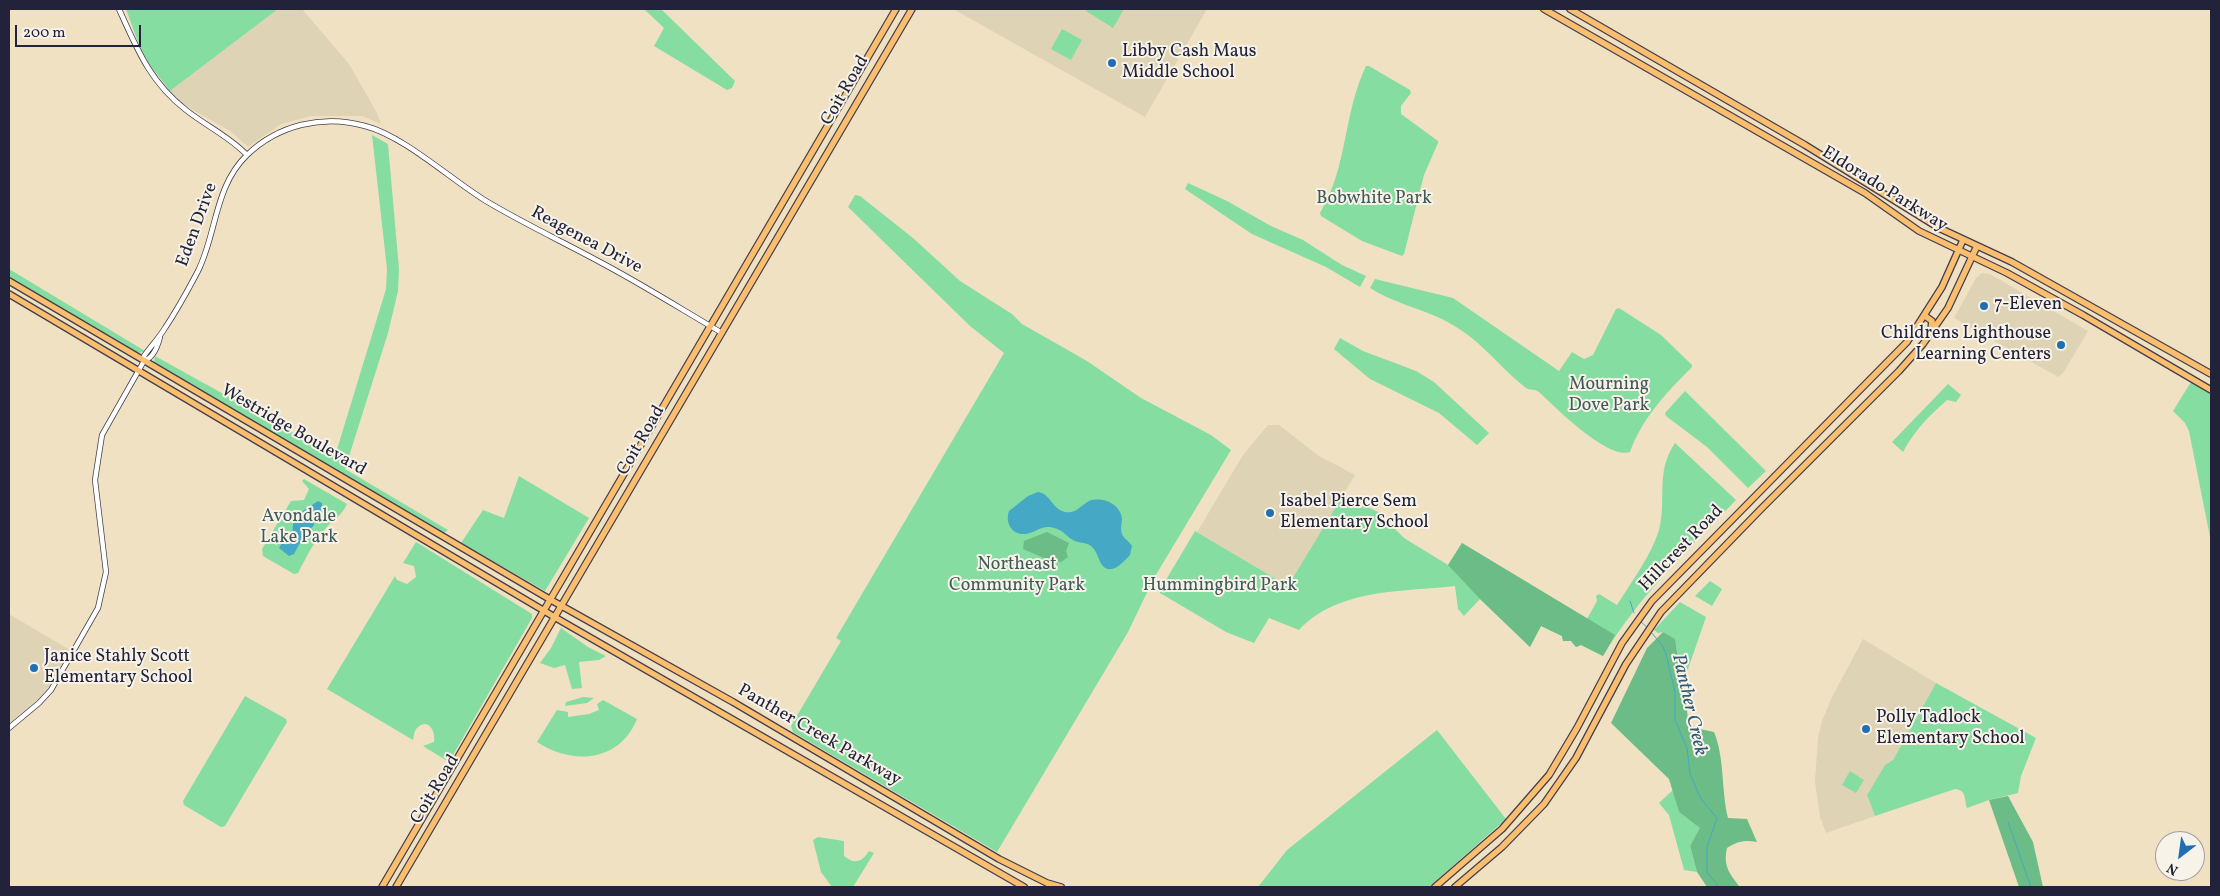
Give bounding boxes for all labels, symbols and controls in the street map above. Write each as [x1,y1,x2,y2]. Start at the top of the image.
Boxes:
scale bar [18,15,144,47]
text: 200 m [23,23,66,44]
place label: Libby Cash Maus Middle School [1122,42,1256,84]
street label: Coit Road [817,52,875,130]
marker: Libby Cash Maus Middle School [1106,57,1118,69]
street label: Eldorado Parkway [1817,143,1951,237]
street label: Eden Drive [173,180,223,270]
park label: Bobwhite Park [1316,189,1432,211]
street label: Reagenea Drive [527,203,645,279]
place label: 7-Eleven [1994,295,2062,317]
marker: 7-Eleven [1978,300,1990,312]
place label: Childrens Lighthouse Learning Centers [1881,324,2051,366]
marker: Childrens Lighthouse Learning Centers [2055,339,2067,351]
park label: Mourning Dove Park [1569,375,1649,418]
street label: Westridge Boulevard [216,381,370,481]
street label: Coit Road [613,402,671,480]
place label: Isabel Pierce Sem Elementary School [1280,492,1429,534]
street label: Hillcrest Road [1635,501,1729,597]
park label: Avondale Lake Park [260,507,338,550]
marker: Isabel Pierce Sem Elementary School [1264,507,1276,519]
park label: Northeast Community Park [949,555,1085,598]
park label: Hummingbird Park [1143,576,1297,598]
place label: Janice Stahly Scott Elementary School [44,647,193,690]
water label: Panther Creek [1665,652,1711,758]
marker: Janice Stahly Scott Elementary School [28,662,40,674]
street label: Panther Creek Parkway [733,680,905,792]
place label: Polly Tadlock Elementary School [1876,708,2025,751]
marker: Polly Tadlock Elementary School [1860,723,1872,735]
street label: Coit Road [407,751,465,829]
north arrow [2155,831,2205,881]
text: N [2164,858,2182,879]

